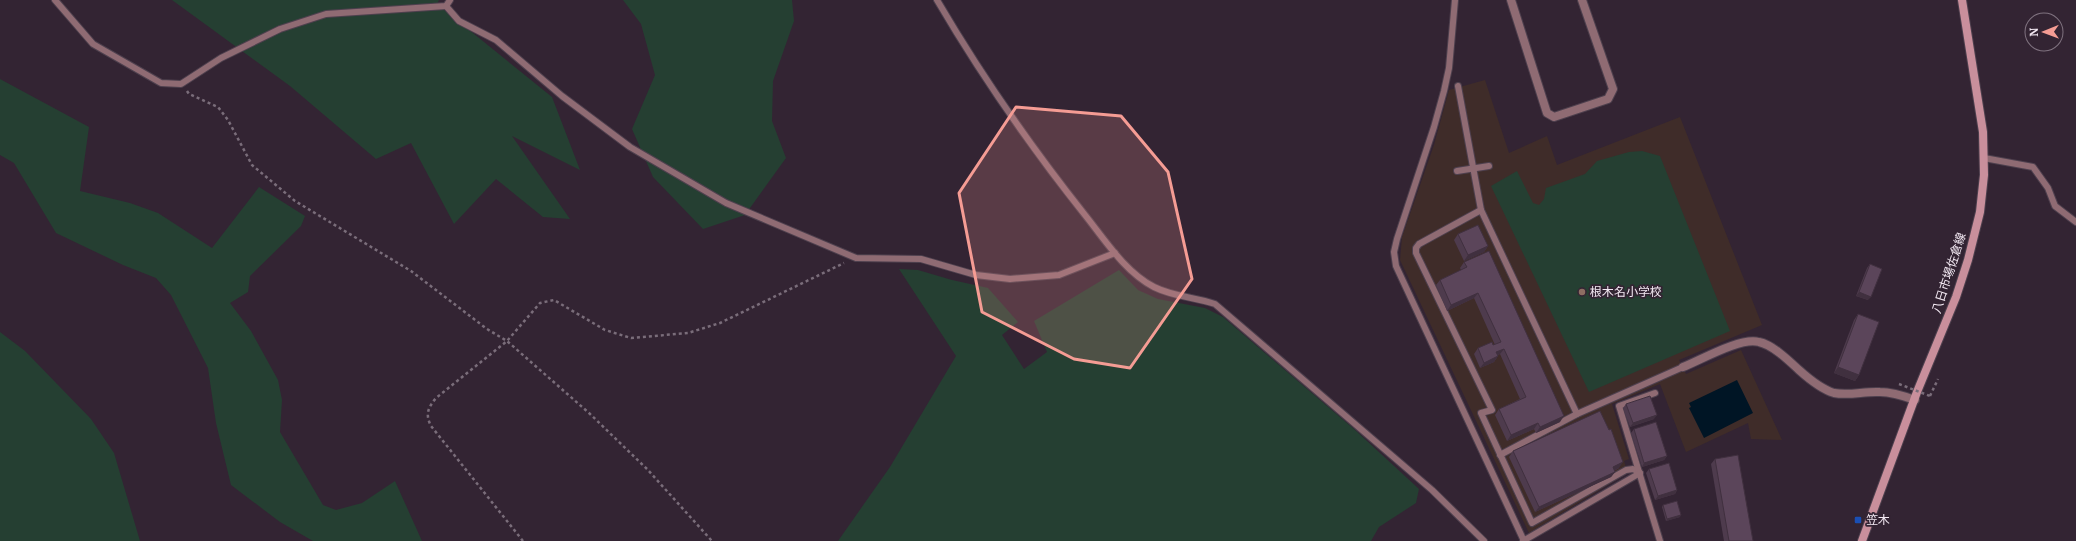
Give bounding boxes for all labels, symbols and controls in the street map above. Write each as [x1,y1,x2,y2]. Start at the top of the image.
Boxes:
north arrow [2024,12,2064,52]
text: N [2027,27,2041,37]
street label: 八日市場佐倉線 [1928,231,1969,315]
place label: 根木名小学校 [1590,284,1662,299]
marker: 根木名小学校 [1577,287,1587,297]
place label: 笠木 [1866,512,1890,527]
marker: 笠木 [1853,515,1863,525]

